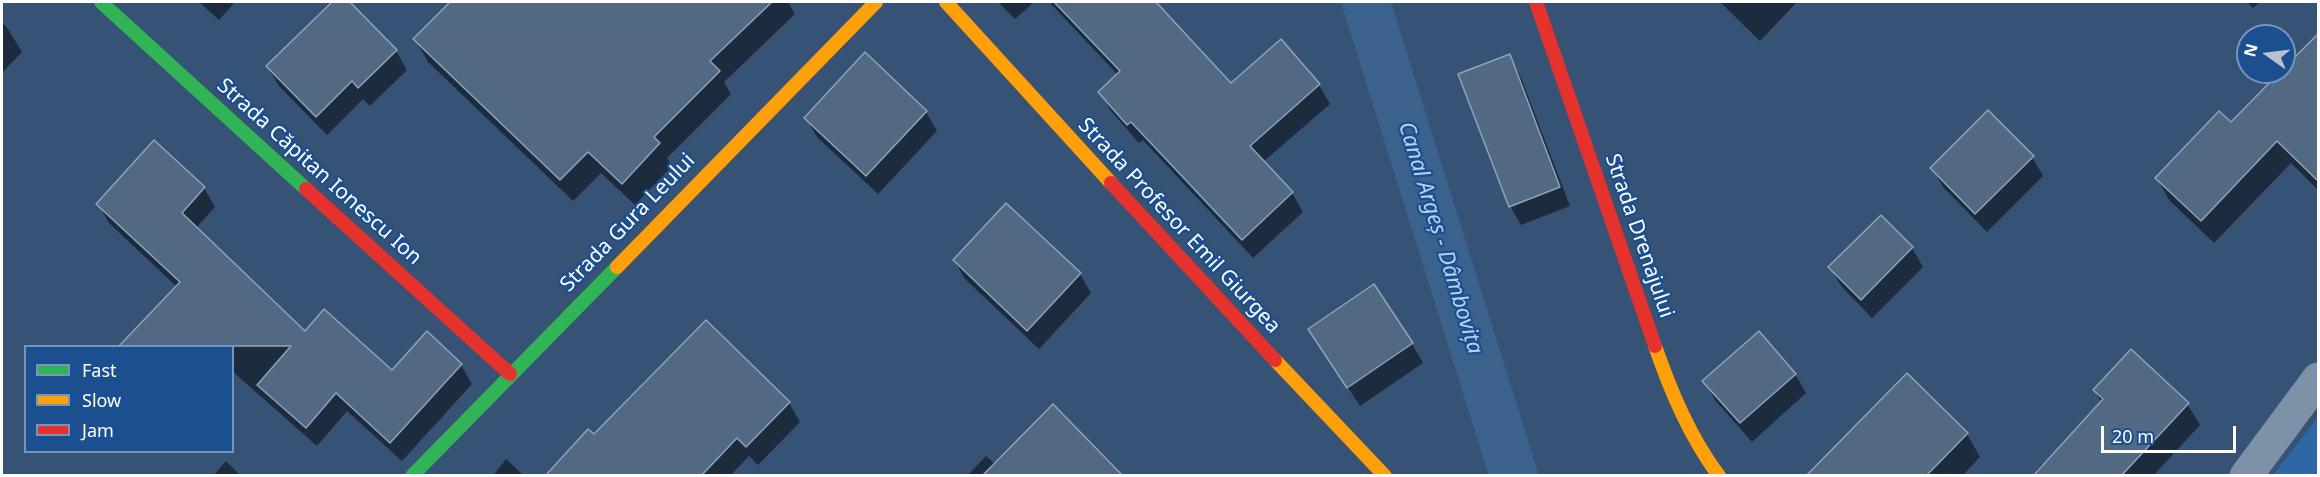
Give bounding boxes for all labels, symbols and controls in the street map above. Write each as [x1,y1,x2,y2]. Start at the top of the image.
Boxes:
north arrow [2236,24,2296,84]
text: N [2238,41,2263,59]
street label: Strada Căpitan Ionescu Ion [212,73,426,271]
street label: Strada Profesor Emil Giurgea [1073,113,1285,339]
water label: Canal Argeș - Dâmbovița [1392,119,1488,357]
street label: Strada Gura Leului [555,149,701,297]
street label: Strada Drenajului [1599,151,1679,321]
legend [24,345,234,453]
text: Fast [82,358,117,382]
text: Slow [82,388,121,412]
scale bar [2104,414,2239,452]
text: Jam [82,418,114,442]
text: 20 m [2112,424,2154,448]

